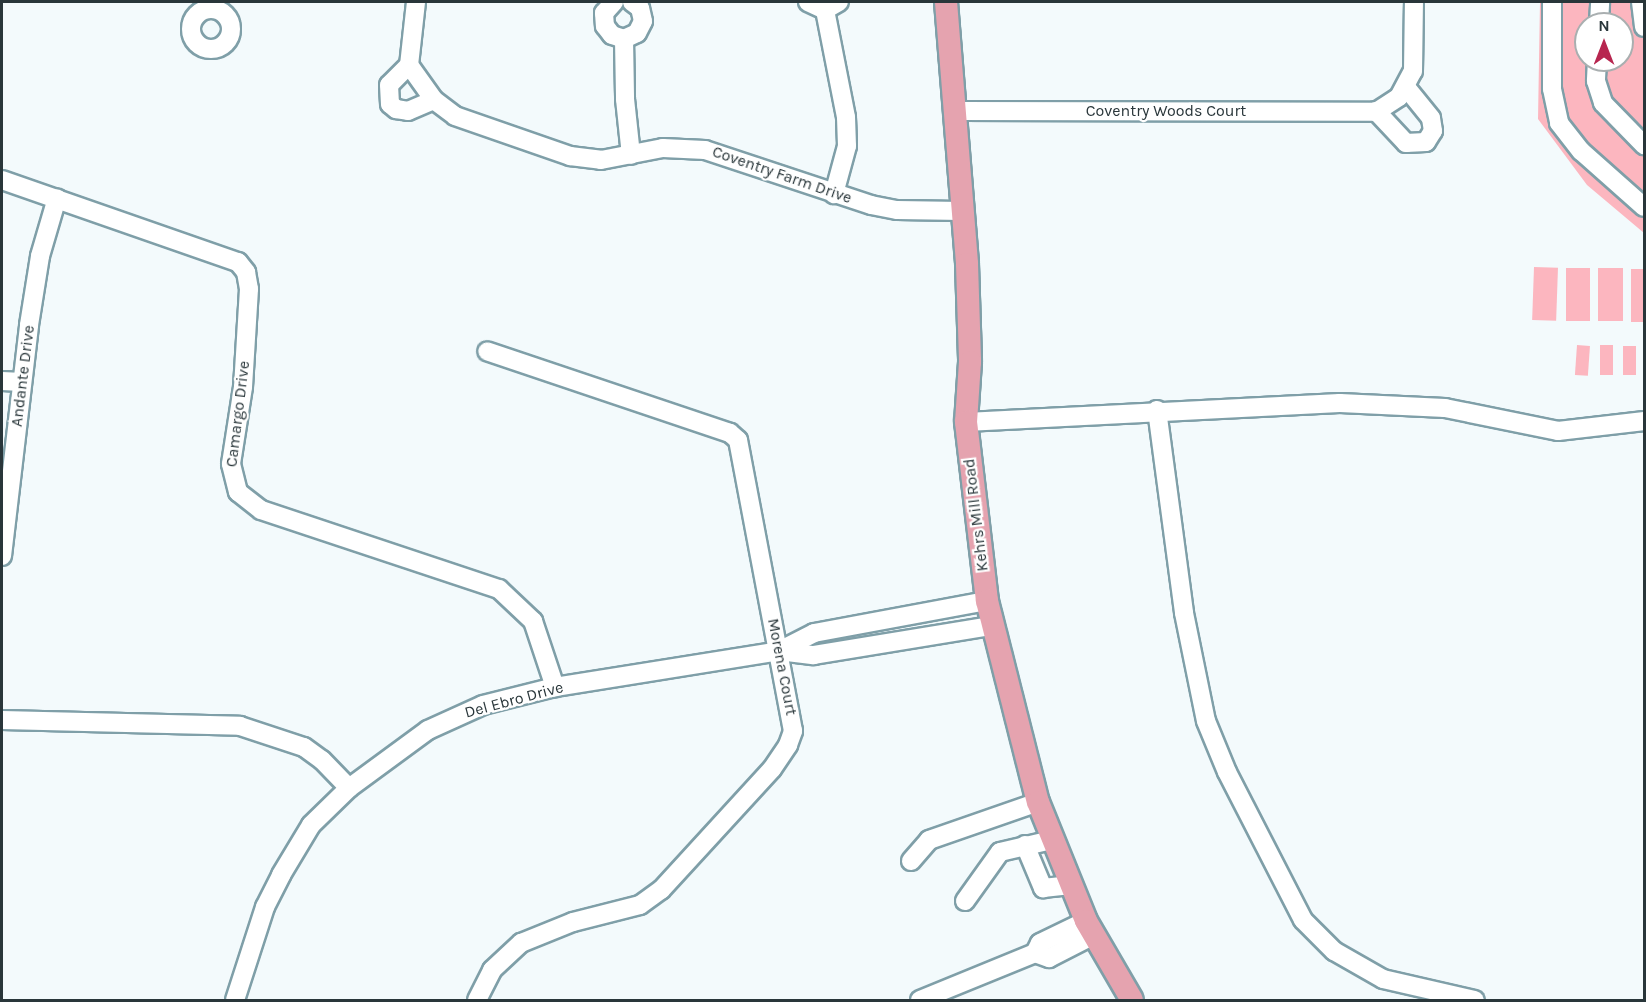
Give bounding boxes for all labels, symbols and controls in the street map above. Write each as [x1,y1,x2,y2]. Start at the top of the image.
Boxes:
north arrow [1574,12,1634,72]
text: N [1598,16,1610,35]
street label: Coventry Woods Court [1086,101,1246,121]
street label: Coventry Farm Drive [710,142,854,208]
street label: Andante Drive [7,324,39,428]
street label: Camargo Drive [222,360,254,468]
street label: Kehrs Mill Road [960,458,992,572]
street label: Morena Court [763,617,801,717]
street label: Del Ebro Drive [463,678,565,722]

